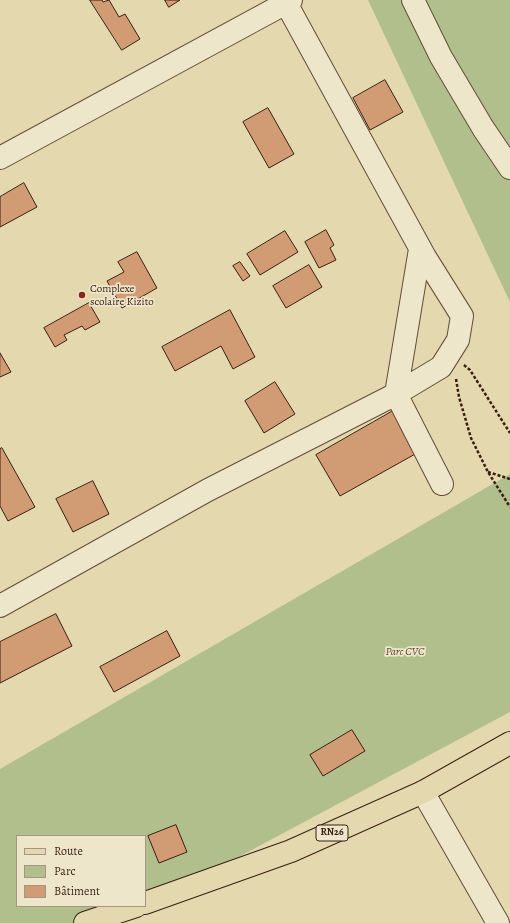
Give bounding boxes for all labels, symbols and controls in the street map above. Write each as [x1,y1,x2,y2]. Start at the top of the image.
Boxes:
place label: Complexe scolaire Kizito [90,282,154,308]
marker: Complexe scolaire Kizito [77,290,87,300]
park label: Parc CVC [385,645,425,659]
road number: RN26 [316,825,348,841]
legend [16,835,146,907]
text: Route [54,843,83,859]
text: Parc [54,863,76,879]
text: Bâtiment [54,883,100,899]

